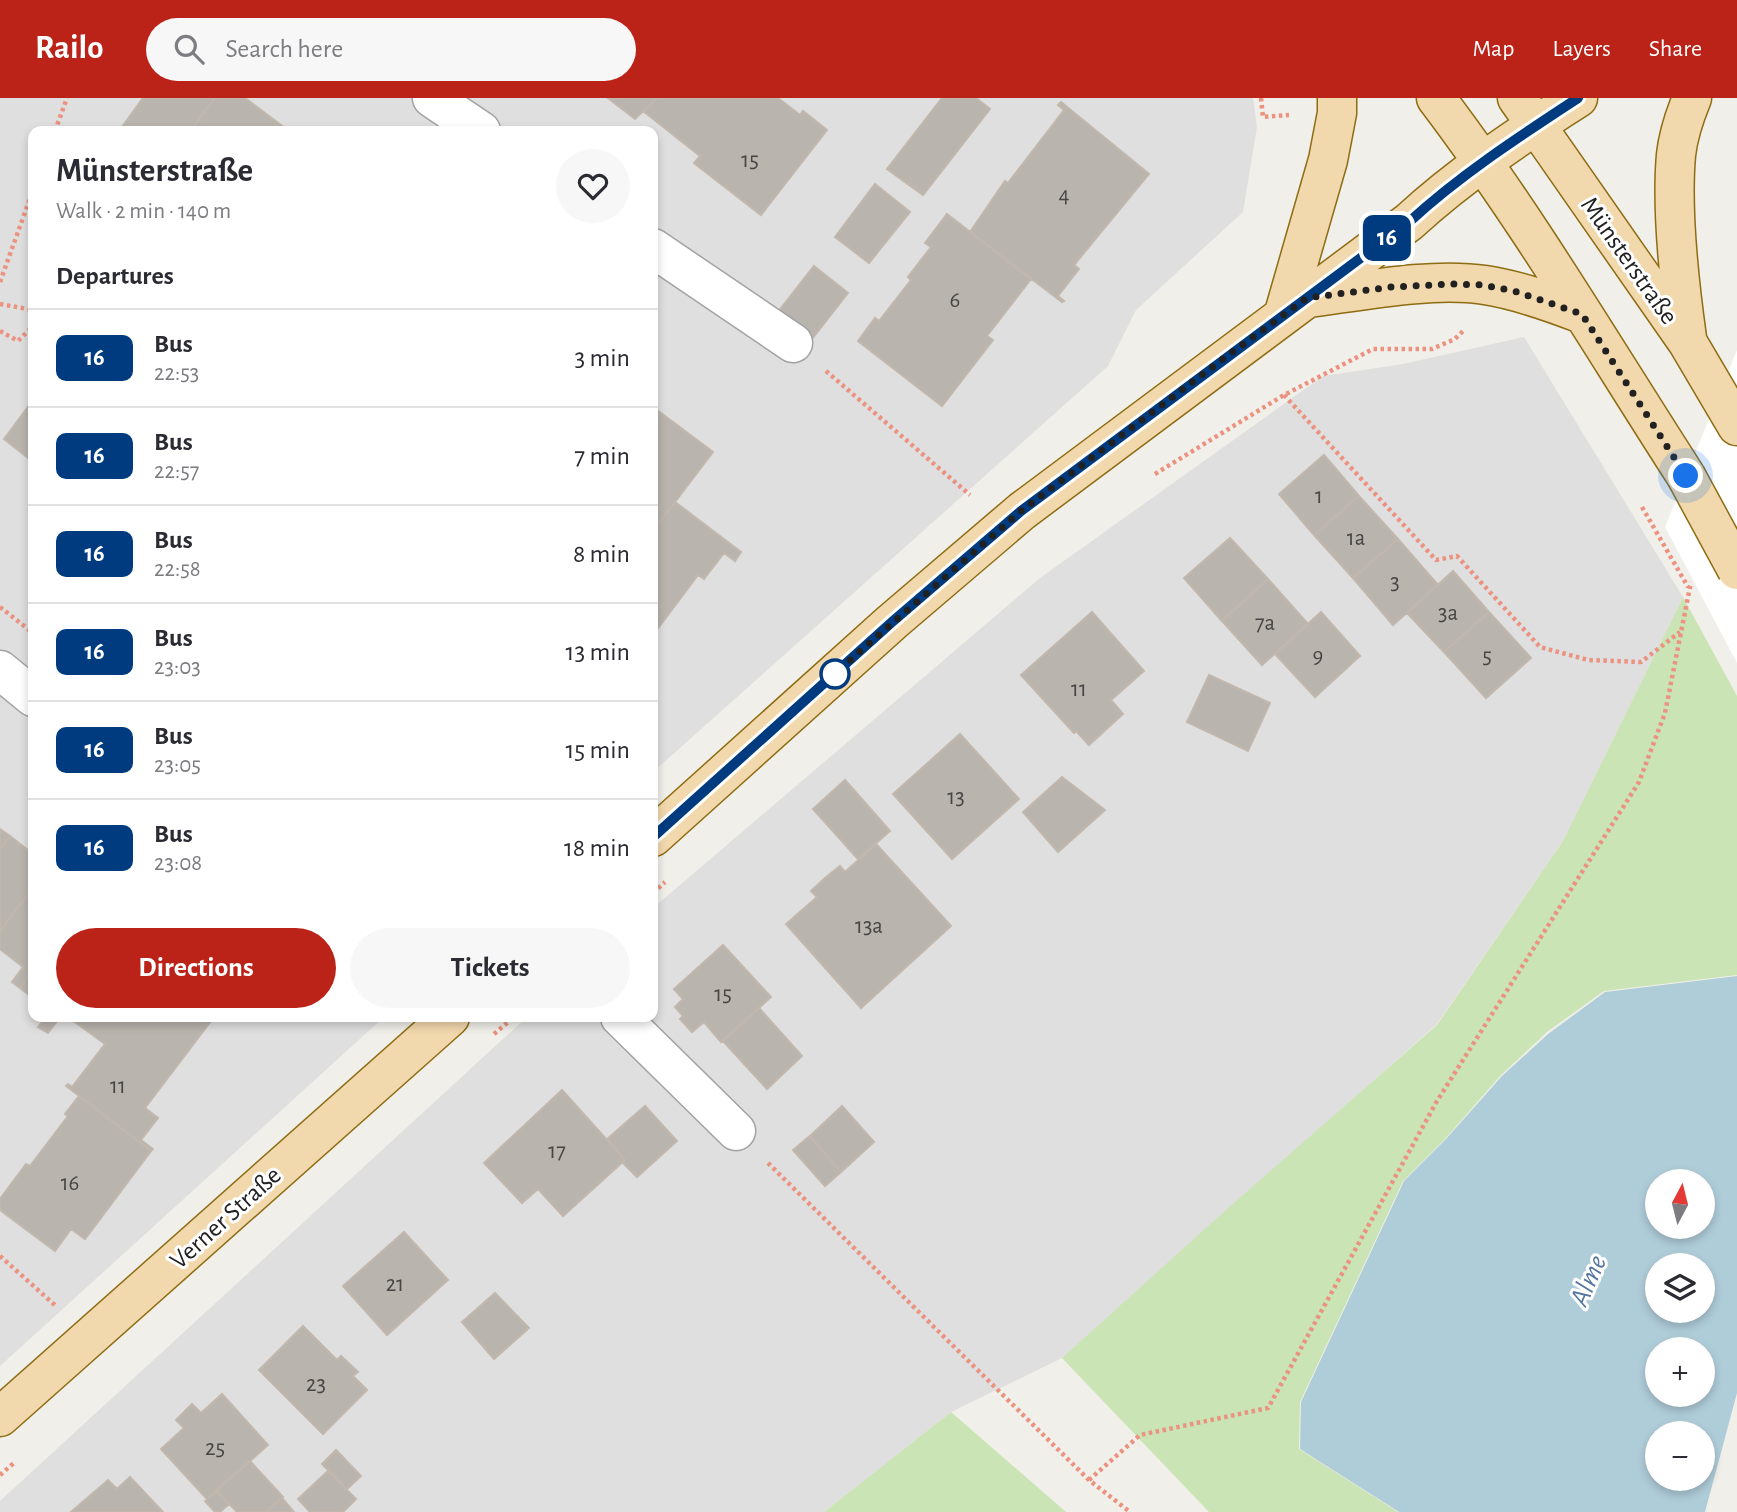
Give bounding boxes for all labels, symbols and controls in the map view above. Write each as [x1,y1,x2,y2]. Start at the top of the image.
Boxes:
search box [146,18,636,81]
icon: search [170,30,208,68]
text: Railo [35,32,104,65]
text: Search here [226,36,343,62]
text: Map [1472,37,1514,61]
text: Layers [1552,37,1611,61]
text: Share [1649,37,1702,61]
button: heart [556,149,630,223]
house number: 15 [741,149,759,172]
text: Münsterstraße [56,155,253,188]
house number: 4 [1058,184,1070,207]
street label: Münsterstraße [1576,192,1683,329]
text: Walk · 2 min · 140 m [56,200,231,223]
line badge: 16 [1356,215,1418,261]
text: 16 [1377,226,1397,250]
text: Departures [56,263,174,289]
house number: 6 [950,289,960,312]
text: Bus [154,331,193,357]
text: 3 min [574,345,630,371]
text: 16 [84,346,105,370]
text: 22:53 [154,362,199,385]
text: Bus [154,429,193,455]
text: 7 min [574,443,630,469]
text: 16 [84,444,105,468]
your location [1668,458,1703,493]
text: 22:57 [154,460,199,483]
house number: 1 [1315,485,1323,508]
text: Bus [154,527,193,553]
house number: 1a [1347,527,1365,550]
text: 8 min [573,541,630,567]
text: 16 [84,542,105,566]
text: 22:58 [154,558,201,581]
house number: 3 [1390,571,1400,594]
house number: 3a [1438,602,1458,625]
house number: 7a [1255,612,1275,635]
text: Bus [154,625,193,651]
text: 13 min [566,639,630,665]
text: 16 [84,640,105,664]
house number: 9 [1313,645,1323,668]
house number: 5 [1482,645,1492,668]
text: 23:03 [154,656,201,679]
unlabelled marker [820,659,850,689]
house number: 11 [1071,678,1087,701]
text: Bus [154,723,193,749]
text: 15 min [565,737,630,763]
text: 16 [84,738,105,762]
text: 23:05 [154,754,201,777]
house number: 13 [947,786,965,809]
text: Bus [154,821,193,847]
text: 18 min [564,835,630,861]
text: 16 [84,836,105,860]
text: 23:08 [154,852,202,875]
house number: 13a [855,915,883,938]
button: Directions [56,928,336,1008]
button: Tickets [350,928,630,1008]
house number: 15 [714,983,732,1006]
house number: 11 [110,1075,126,1098]
house number: 17 [548,1140,566,1163]
street label: Verner Straße [165,1162,286,1274]
north arrow [1645,1169,1715,1239]
map controls [1645,1169,1715,1491]
house number: 16 [61,1172,79,1195]
water label: Alme [1565,1251,1612,1311]
button: layers [1645,1253,1715,1323]
house number: 21 [386,1273,404,1296]
button: + [1645,1337,1715,1407]
house number: 23 [306,1373,326,1396]
button: − [1645,1421,1715,1491]
house number: 25 [205,1437,225,1460]

